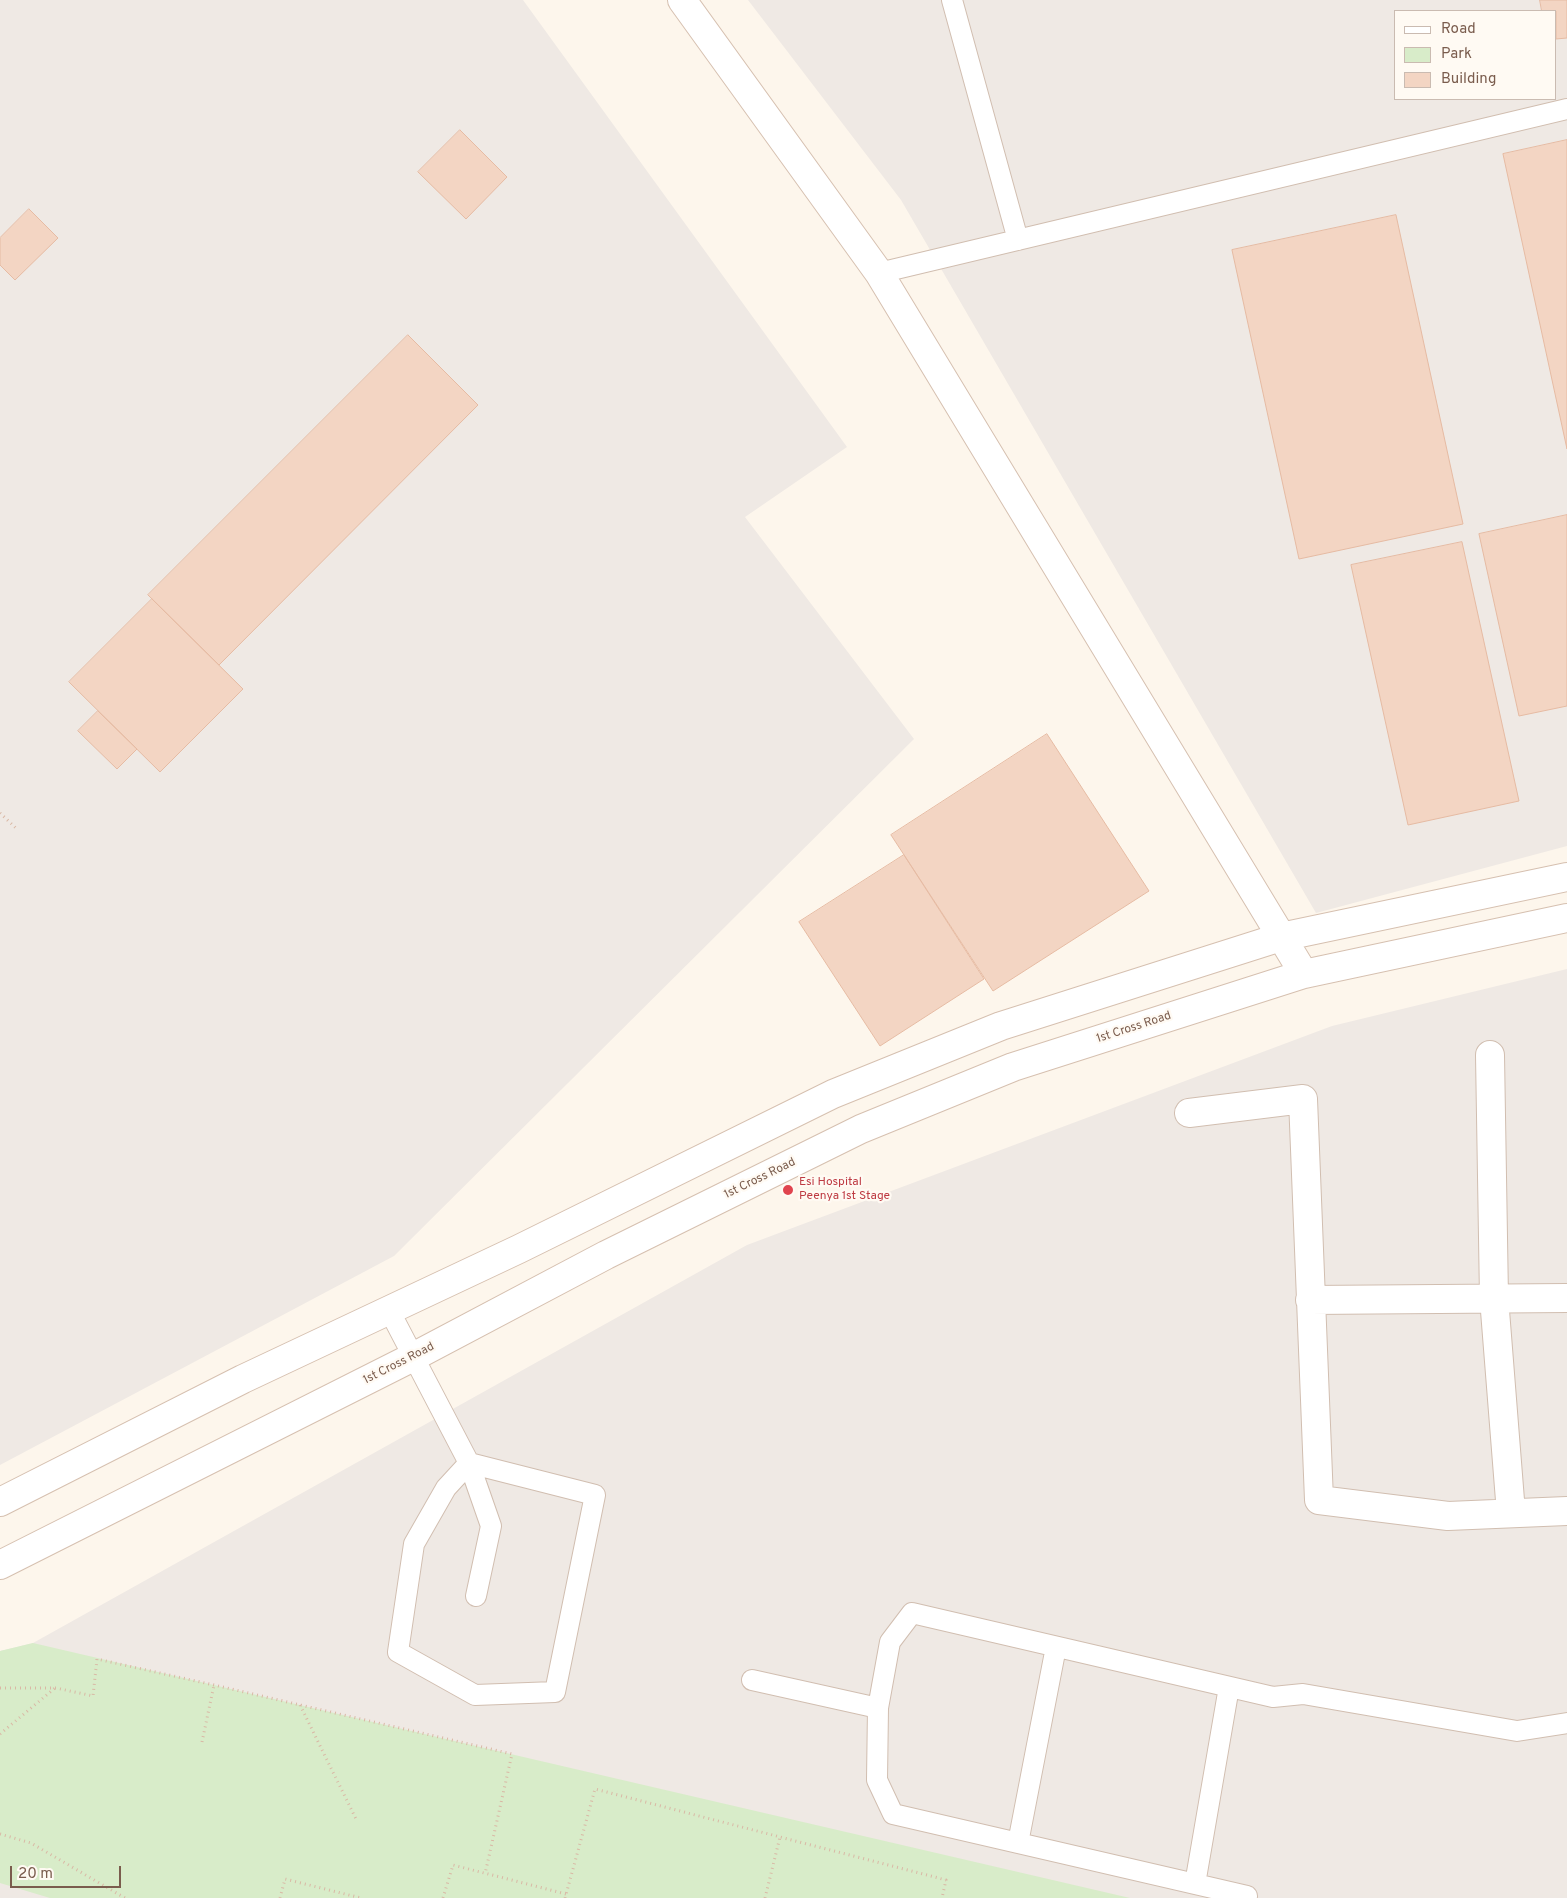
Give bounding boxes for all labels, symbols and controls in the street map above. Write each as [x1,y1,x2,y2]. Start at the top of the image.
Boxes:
legend [1394,10,1557,100]
text: Road [1441,20,1476,39]
text: Park [1441,45,1472,64]
text: Building [1441,70,1496,89]
street label: 1st Cross Road [1095,1009,1173,1047]
street label: 1st Cross Road [722,1156,798,1202]
place label: Esi Hospital Peenya 1st Stage [799,1176,890,1204]
marker: Esi Hospital Peenya 1st Stage [781,1183,795,1197]
street label: 1st Cross Road [361,1340,437,1388]
scale bar [12,1856,124,1888]
text: 20 m [18,1865,53,1884]

